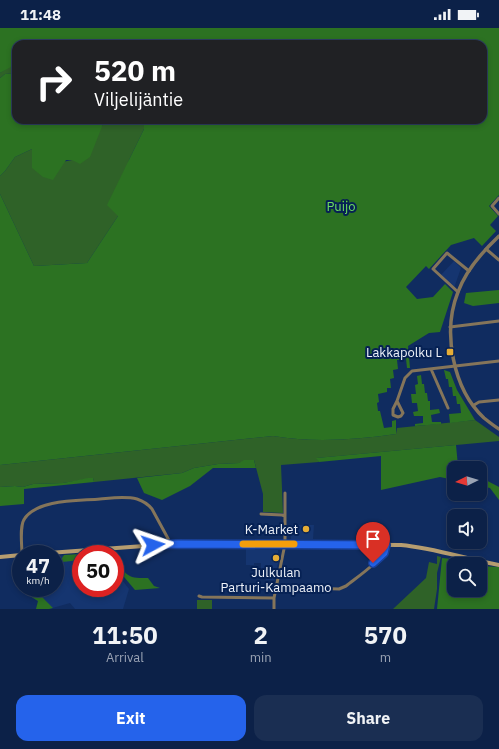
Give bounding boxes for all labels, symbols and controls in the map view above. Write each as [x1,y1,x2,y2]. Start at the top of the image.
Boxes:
text: 11:48 [20,5,61,24]
text: 520 m [94,52,176,89]
icon: right [28,56,80,108]
text: Viljelijäntie [94,88,183,111]
park label: Puijo [326,198,356,215]
place label: Lakkapolku L [366,344,442,361]
marker: Lakkapolku L [445,347,455,357]
north arrow [447,461,487,501]
map controls [447,461,487,597]
button: sound [447,509,487,549]
place label: K-Market [245,521,298,538]
pin [356,522,390,563]
position arrow [132,524,174,566]
marker: K-Market [301,524,311,534]
icon: arrive [362,528,384,550]
speed limit sign: 50 [72,545,124,597]
text: 47 [26,552,50,579]
marker: Julkulan Parturi-Kampaamo [271,553,281,563]
button: search [447,557,487,597]
place label: Julkulan Parturi-Kampaamo [220,564,332,596]
text: km/h [26,574,50,587]
text: 11:50 [92,619,158,651]
text: 2 [253,619,268,651]
text: 570 [364,619,407,651]
text: Arrival [106,649,144,666]
text: min [250,649,272,666]
text: m [380,649,391,666]
button: Exit [16,695,246,741]
button: Share [254,695,483,741]

